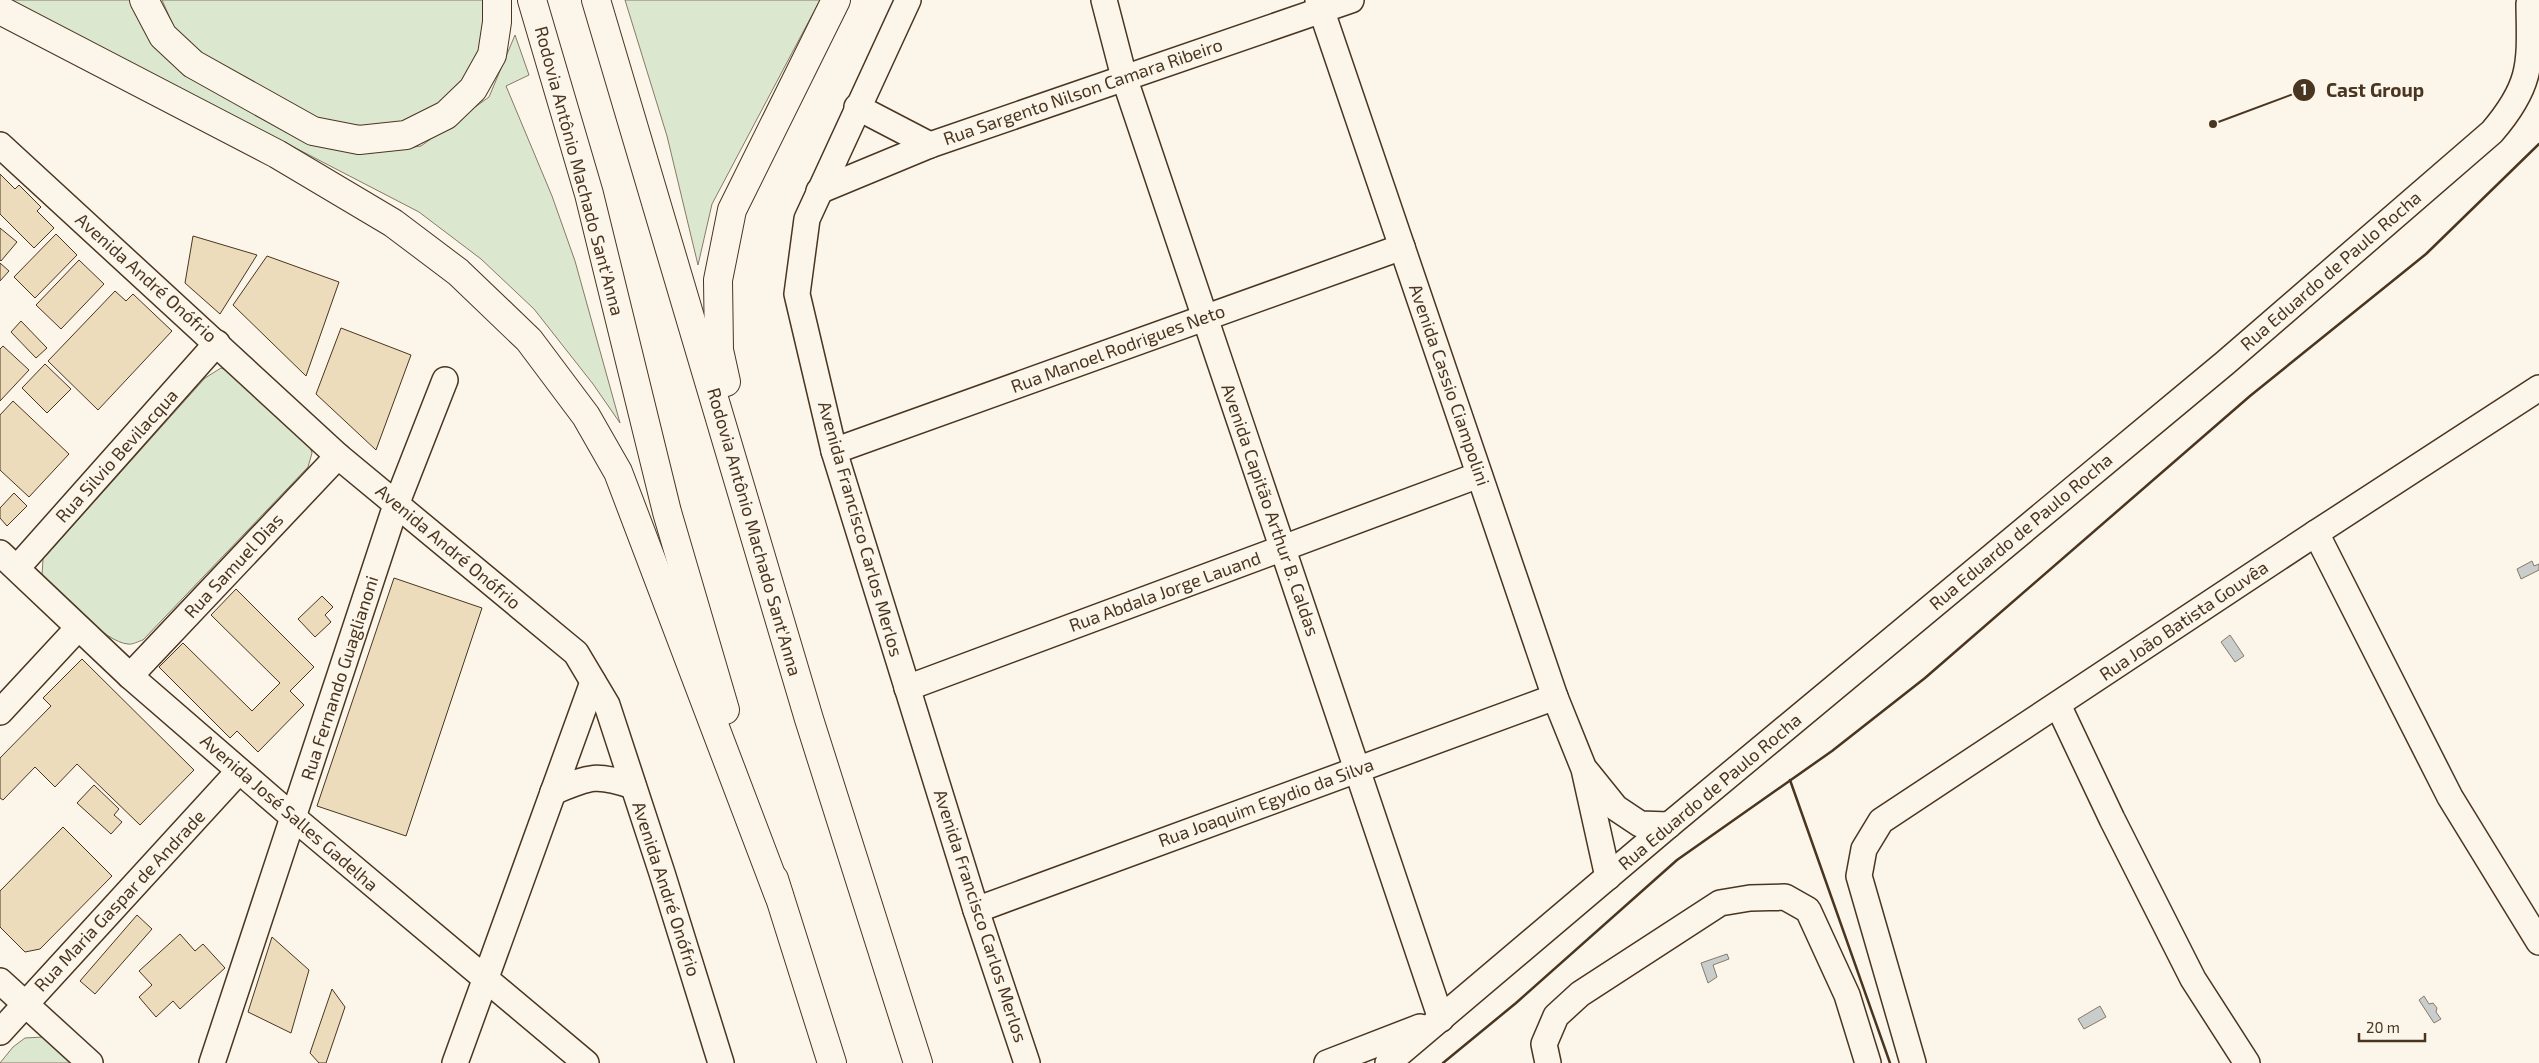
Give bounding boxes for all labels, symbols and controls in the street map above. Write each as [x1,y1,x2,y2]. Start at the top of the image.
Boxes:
street label: Rodovia Antônio Machado Sant'Anna [531,24,629,318]
street label: Rua Sargento Nilson Camara Ribeiro [940,33,1225,149]
callout: Cast Group [2291,73,2435,107]
text: Cast Group [2326,78,2424,101]
text: 1 [2301,80,2307,98]
street label: Rua Eduardo de Paulo Rocha [2236,186,2425,355]
street label: Avenida André Onófrio [71,208,222,347]
street label: Avenida Cassio Ciampolini [1405,281,1495,488]
street label: Rua Manoel Rodrigues Neto [1008,299,1228,397]
street label: Avenida Capitão Arthur B. Caldas [1217,381,1325,639]
street label: Rua Silvio Bevilacqua [50,384,182,527]
street label: Rodovia Antônio Machado Sant'Anna [703,385,807,678]
street label: Avenida Francisco Carlos Merlos [814,398,908,659]
street label: Rua Eduardo de Paulo Rocha [1924,448,2116,614]
street label: Avenida André Onófrio [372,479,526,613]
street label: Rua Samuel Dias [179,508,287,622]
street label: Rua Abdala Jorge Lauand [1066,546,1264,636]
street label: Rua João Batista Gouvêa [2095,556,2272,685]
street label: Rua Fernando Guaglianoni [296,573,383,783]
street label: Rua Eduardo de Paulo Rocha [1613,708,1805,874]
street label: Avenida José Salles Gadelha [196,729,383,895]
street label: Rua Joaquim Egydio da Silva [1155,753,1376,851]
street label: Avenida Francisco Carlos Merlos [930,786,1032,1045]
street label: Avenida André Onófrio [628,798,706,979]
street label: Rua Maria Gaspar de Andrade [29,805,209,996]
scale bar [2359,1010,2425,1042]
text: 20 m [2366,1018,2400,1036]

